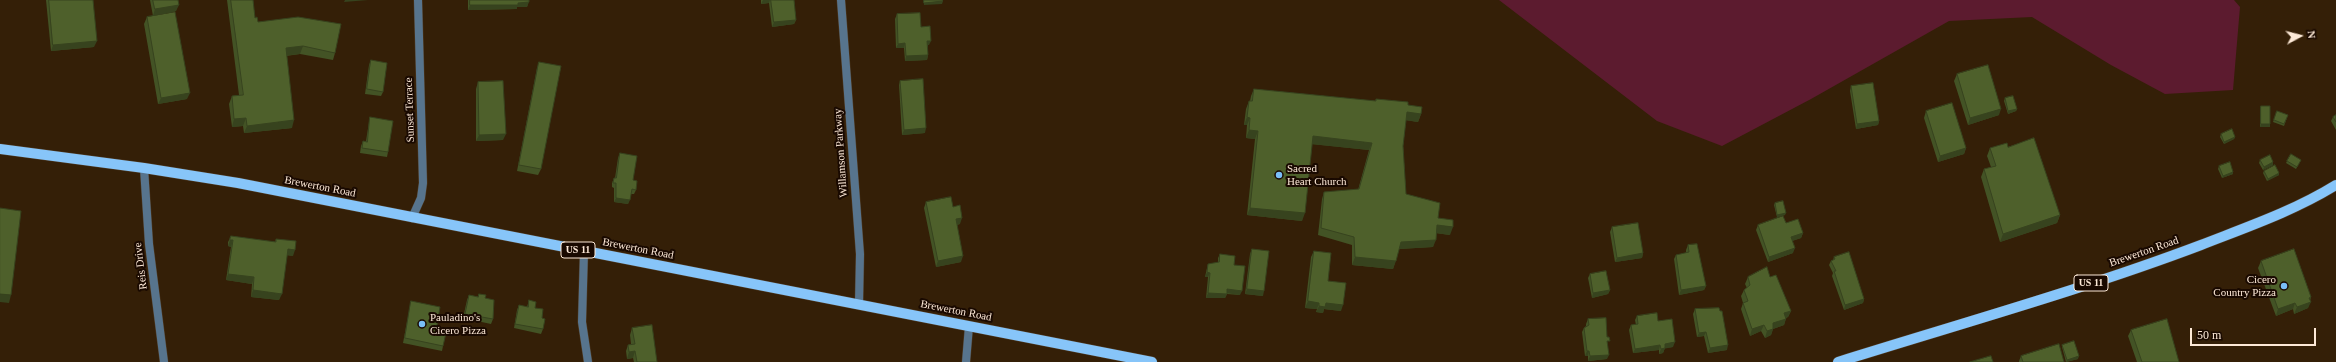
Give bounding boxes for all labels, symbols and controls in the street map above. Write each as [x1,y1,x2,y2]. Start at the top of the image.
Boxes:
north arrow [2280,16,2320,56]
text: N [2305,30,2318,39]
street label: Sunset Terrace [402,77,418,143]
street label: Willamson Parkway [831,108,851,198]
place label: Sacred Heart Church [1287,162,1347,188]
marker: Sacred Heart Church [1274,170,1284,180]
street label: Brewerton Road [283,174,357,200]
street label: Brewerton Road [2108,234,2180,270]
street label: Brewerton Road [601,236,675,262]
street label: Reis Drive [132,242,150,290]
road number: US 11 [561,242,595,258]
place label: Cicero Country Pizza [2213,273,2276,299]
road number: US 11 [2074,275,2108,291]
marker: Cicero Country Pizza [2279,281,2289,291]
street label: Brewerton Road [919,298,993,324]
place label: Pauladino's Cicero Pizza [430,311,486,337]
marker: Pauladino's Cicero Pizza [417,319,427,329]
scale bar [2192,320,2318,346]
text: 50 m [2197,328,2221,342]

